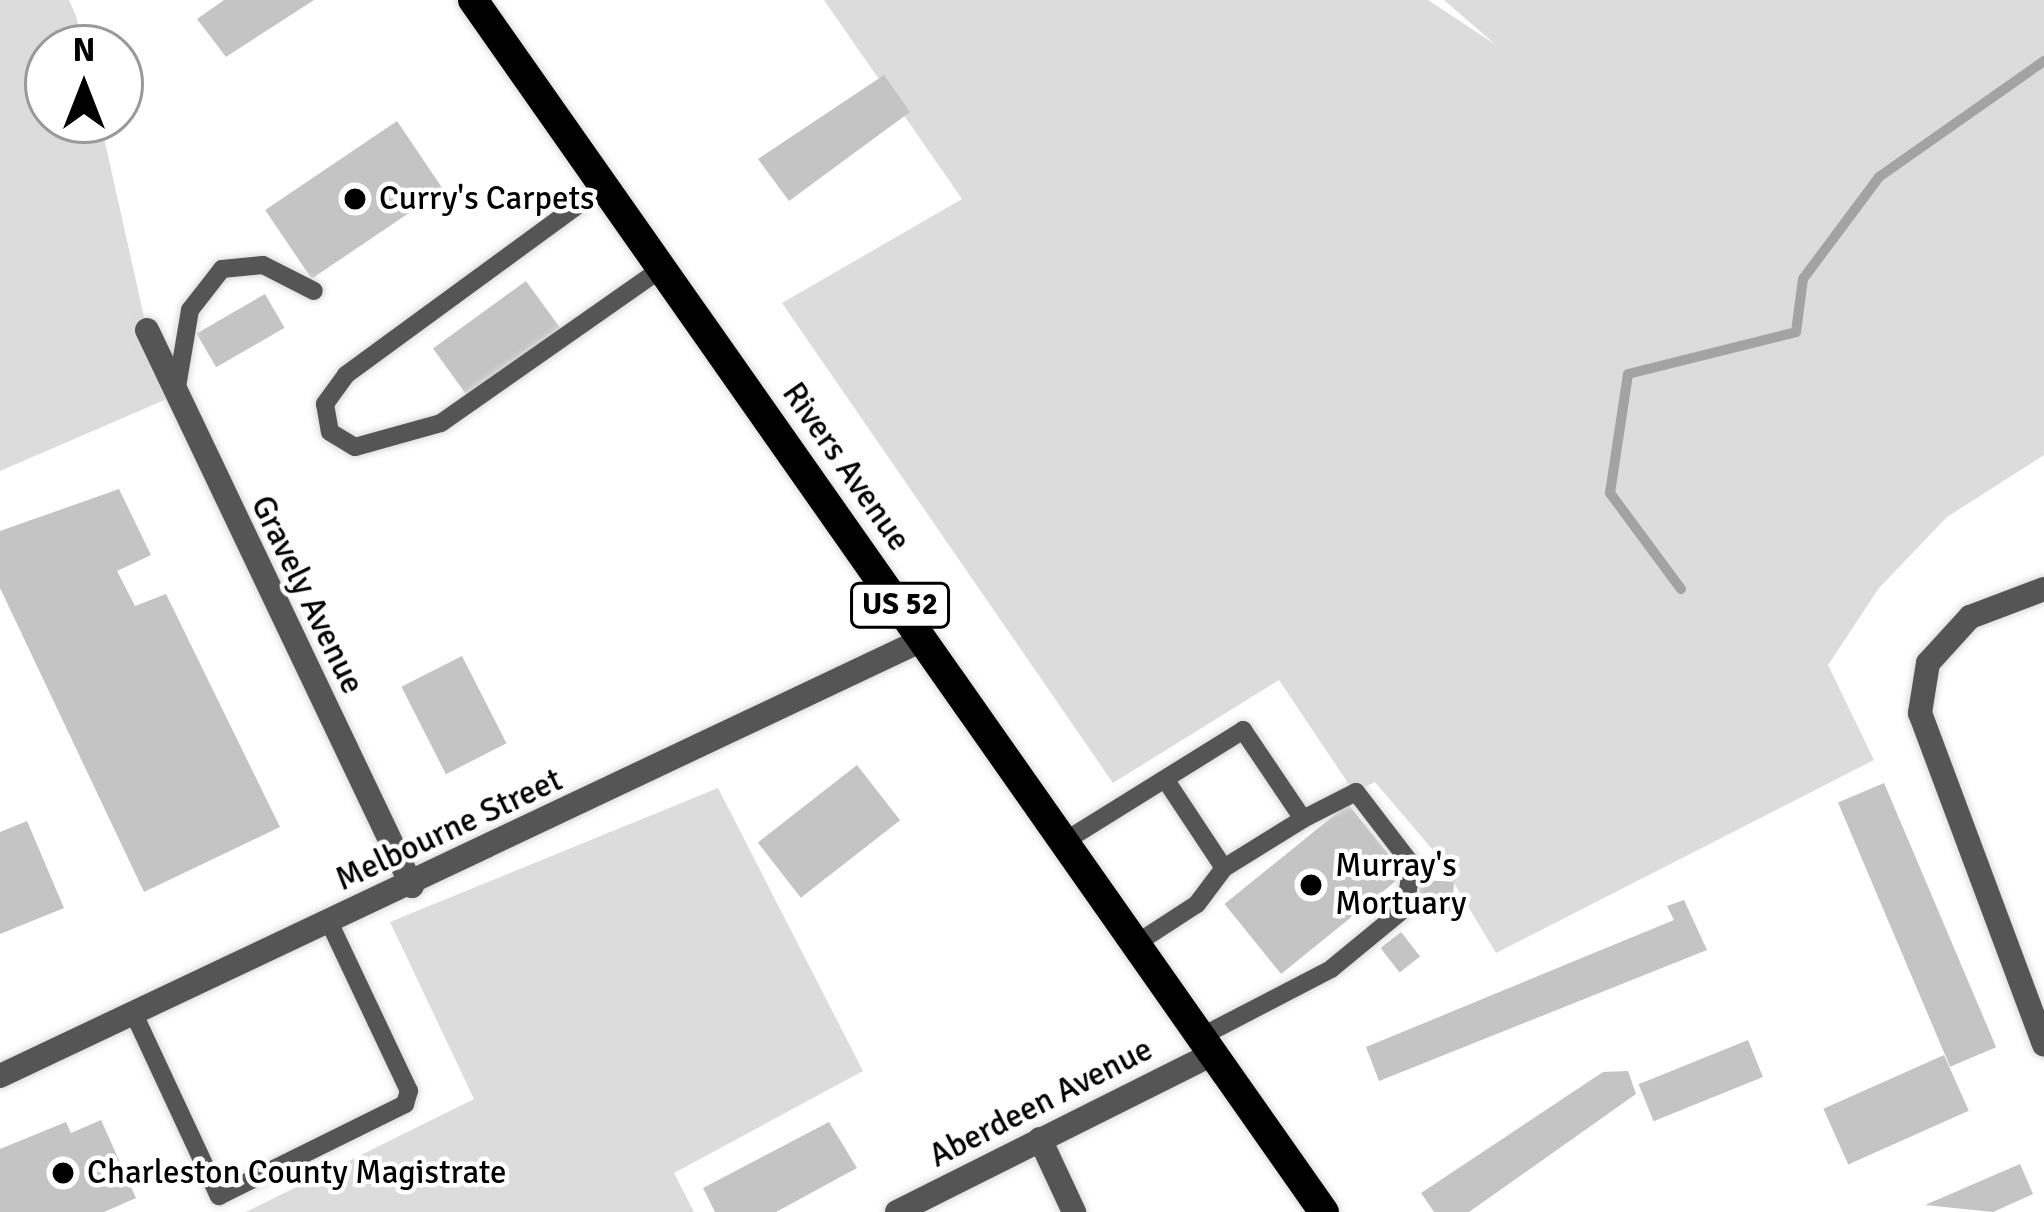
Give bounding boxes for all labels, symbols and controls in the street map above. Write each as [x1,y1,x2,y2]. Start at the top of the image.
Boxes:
north arrow [24,24,144,144]
text: N [73,30,95,71]
place label: Curry's Carpets [379,179,594,219]
marker: Curry's Carpets [342,186,368,212]
street label: Rivers Avenue [773,375,919,559]
street label: Gravely Avenue [242,489,372,701]
road number: US 52 [849,581,951,629]
street label: Melbourne Street [329,760,569,900]
place label: Murray's Mortuary [1335,846,1466,924]
marker: Murray's Mortuary [1298,872,1324,898]
street label: Aberdeen Avenue [923,1030,1159,1176]
place label: Charleston County Magistrate [87,1153,507,1193]
marker: Charleston County Magistrate [50,1160,76,1186]

